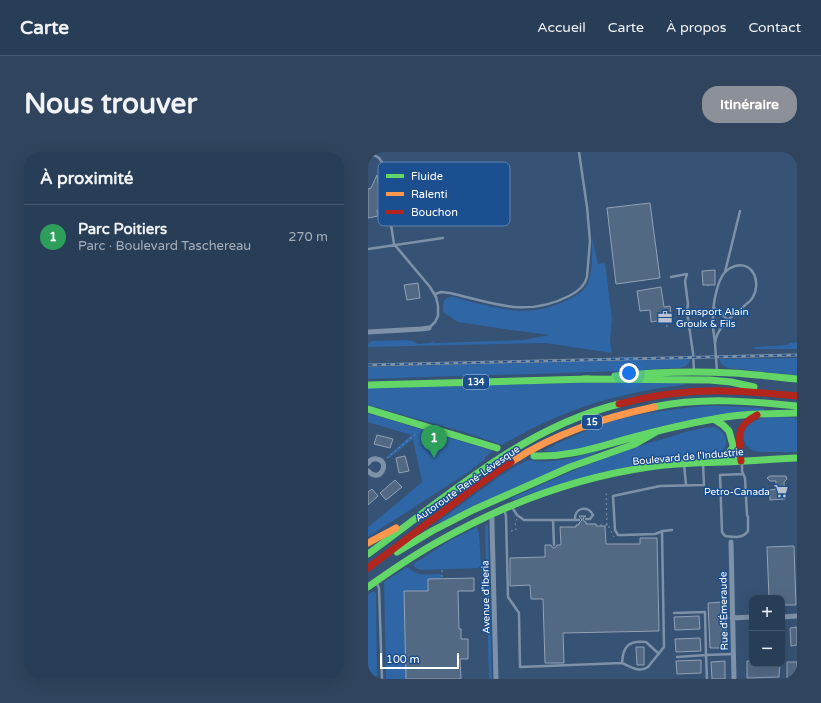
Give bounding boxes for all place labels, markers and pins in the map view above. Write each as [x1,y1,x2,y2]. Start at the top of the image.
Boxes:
place label: Transport Alain Groulx & Fils [676,306,749,330]
office icon: Transport Alain Groulx & Fils [657,309,673,325]
pin: 1 [421,425,447,458]
supermarket icon: Petro-Canada [773,483,789,499]
place label: Petro-Canada [704,486,770,498]

